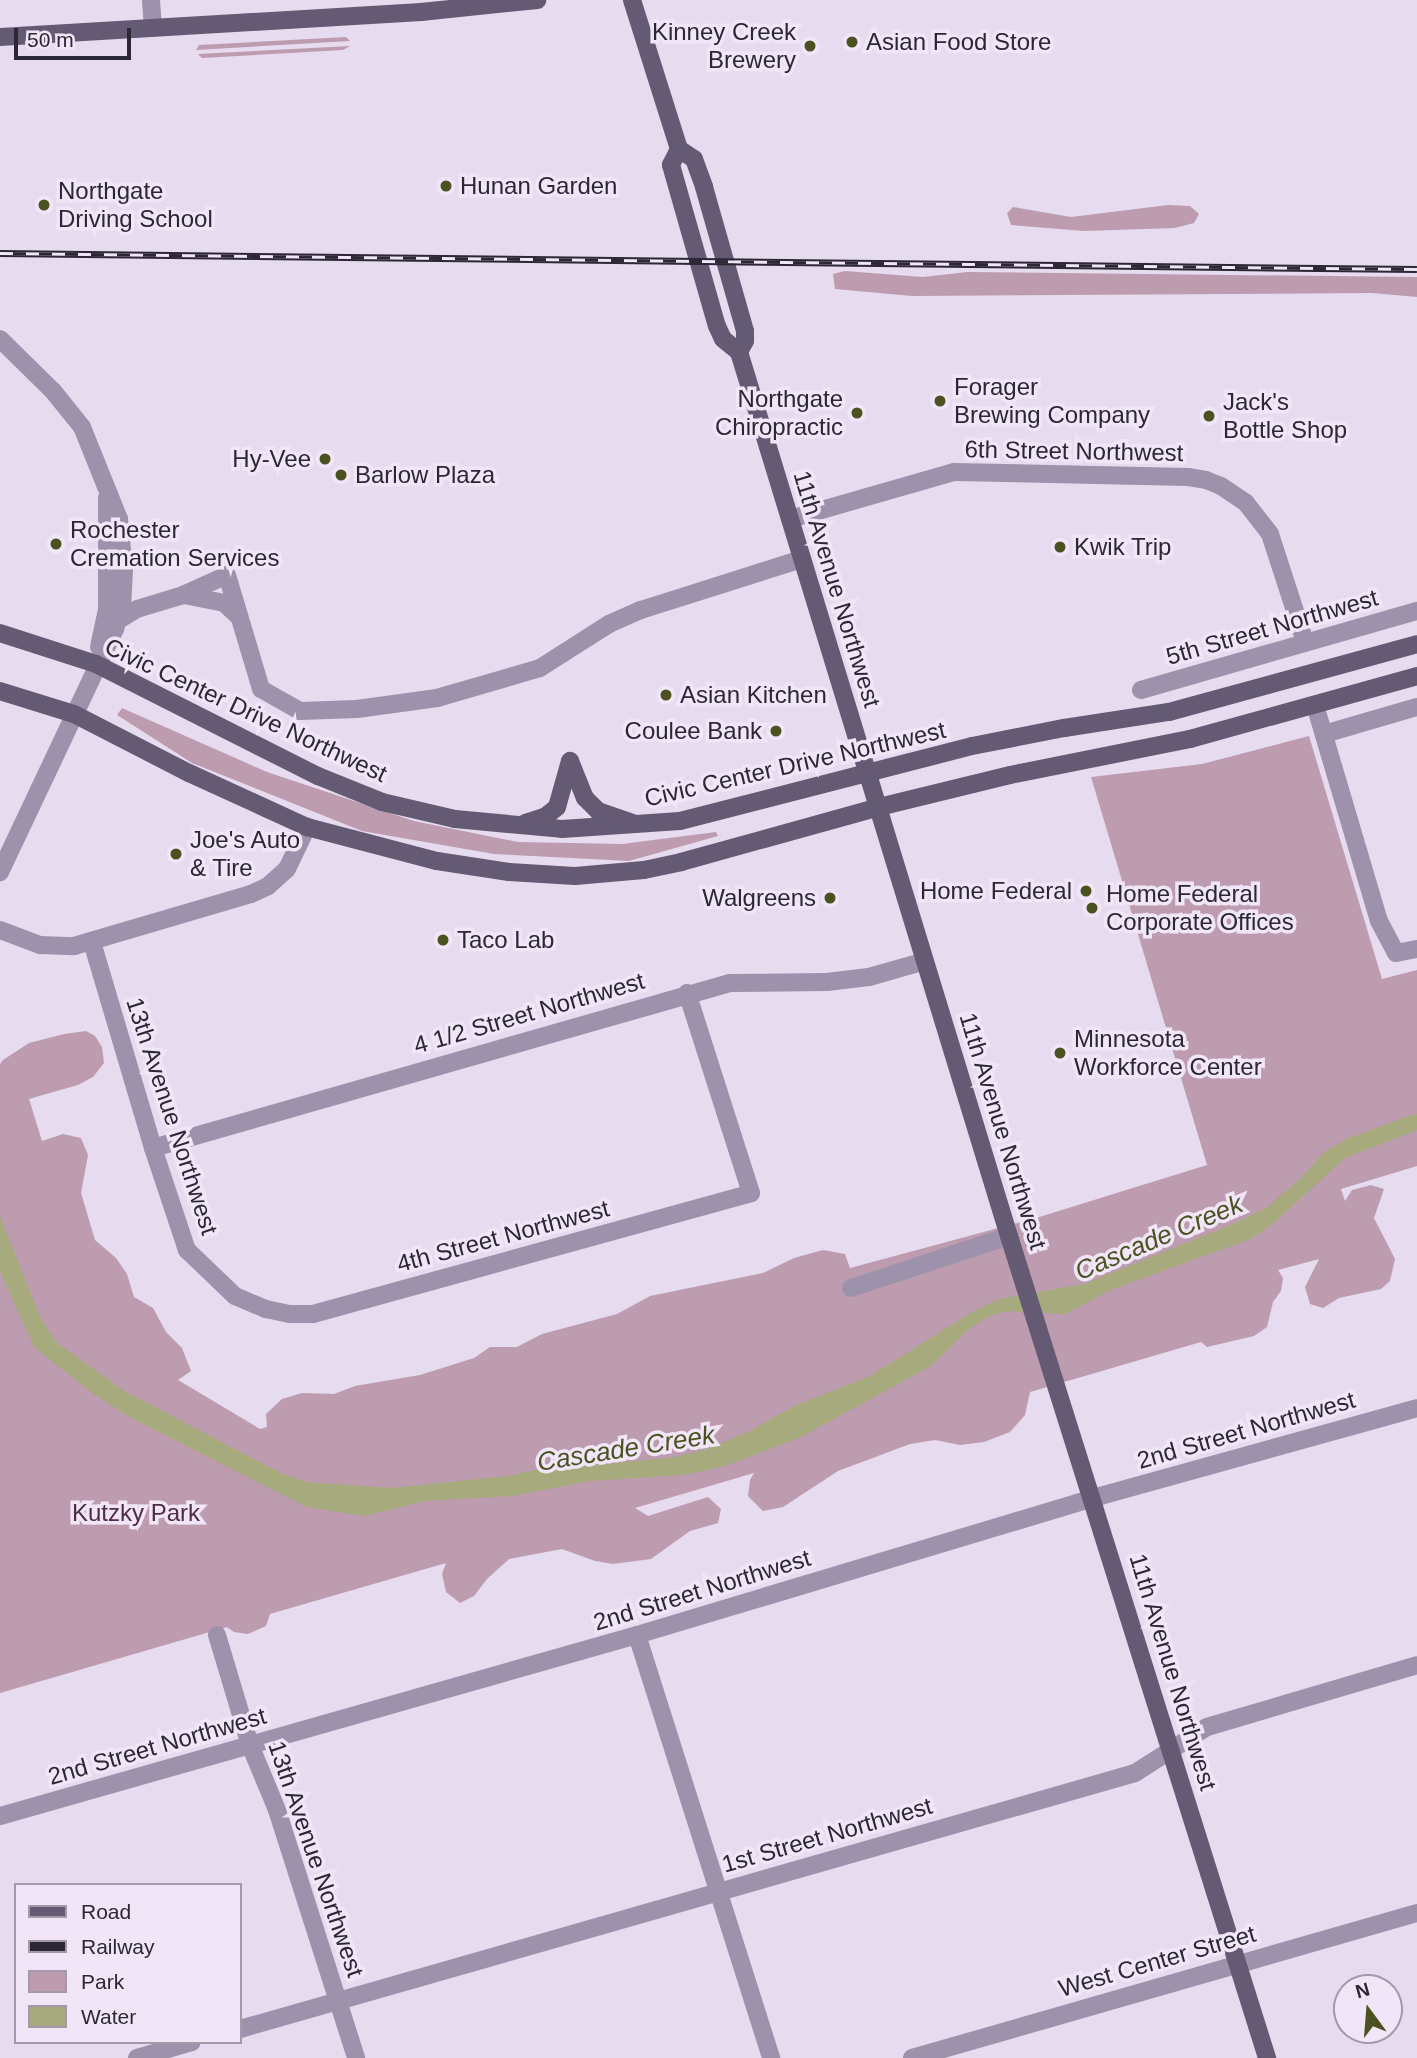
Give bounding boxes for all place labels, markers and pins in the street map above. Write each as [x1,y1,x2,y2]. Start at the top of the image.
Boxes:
place label: Kinney Creek Brewery [652,18,796,74]
place label: Asian Food Store [866,28,1051,56]
marker: Asian Food Store [844,34,860,50]
marker: Kinney Creek Brewery [802,38,818,54]
place label: Hunan Garden [460,172,617,200]
place label: Northgate Driving School [58,177,213,233]
marker: Hunan Garden [438,178,454,194]
marker: Northgate Driving School [36,197,52,213]
place label: Forager Brewing Company [954,373,1150,429]
place label: Northgate Chiropractic [715,385,843,441]
place label: Jack's Bottle Shop [1223,388,1347,444]
marker: Forager Brewing Company [932,393,948,409]
marker: Northgate Chiropractic [849,405,865,421]
marker: Jack's Bottle Shop [1201,408,1217,424]
place label: Hy-Vee [232,445,311,473]
marker: Hy-Vee [317,451,333,467]
place label: Barlow Plaza [355,461,495,489]
marker: Barlow Plaza [333,467,349,483]
place label: Rochester Cremation Services [70,516,279,572]
place label: Kwik Trip [1074,533,1172,561]
marker: Rochester Cremation Services [48,536,64,552]
marker: Kwik Trip [1052,539,1068,555]
place label: Asian Kitchen [680,681,827,709]
marker: Asian Kitchen [658,687,674,703]
place label: Coulee Bank [625,717,762,745]
marker: Coulee Bank [768,723,784,739]
place label: Joe's Auto & Tire [190,826,301,882]
marker: Joe's Auto & Tire [168,846,184,862]
place label: Home Federal [920,877,1072,905]
place label: Home Federal Corporate Offices [1106,880,1294,936]
marker: Home Federal [1078,883,1094,899]
place label: Walgreens [702,884,816,912]
marker: Walgreens [822,890,838,906]
marker: Home Federal Corporate Offices [1084,900,1100,916]
place label: Taco Lab [457,926,554,954]
marker: Taco Lab [435,932,451,948]
place label: Minnesota Workforce Center [1074,1025,1262,1081]
marker: Minnesota Workforce Center [1052,1045,1068,1061]

